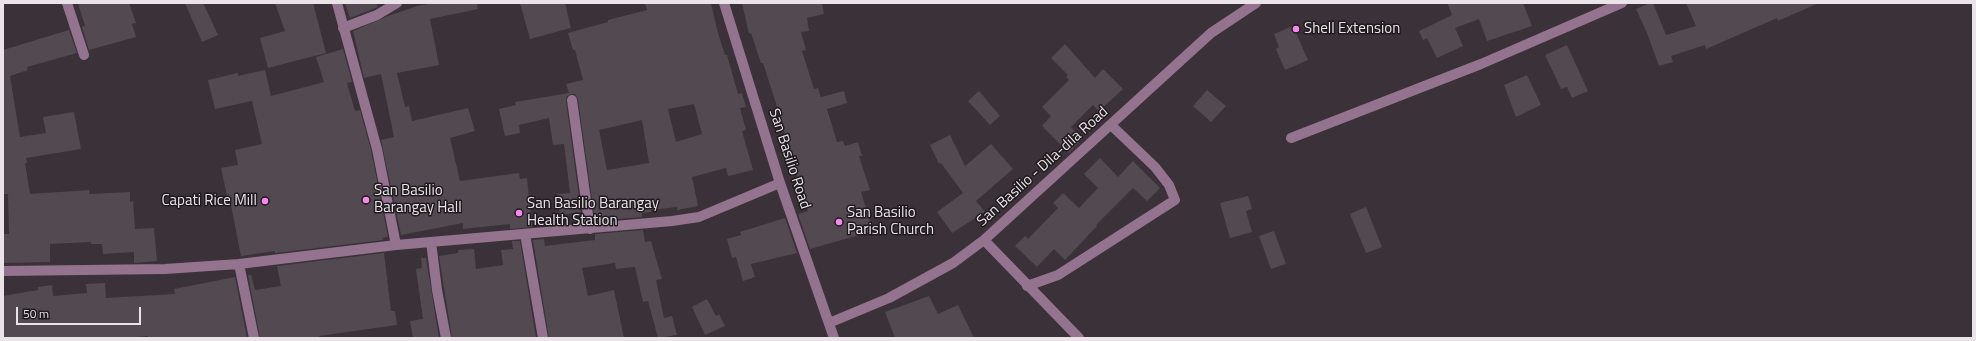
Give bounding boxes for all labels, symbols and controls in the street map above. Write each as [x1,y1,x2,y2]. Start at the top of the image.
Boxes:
place label: Shell Extension [1304,20,1400,38]
marker: Shell Extension [1291,24,1301,34]
street label: San Basilio - Dila-dila Road [974,103,1112,231]
street label: San Basilio Road [764,107,814,211]
place label: San Basilio Barangay Hall [374,182,462,217]
place label: Capati Rice Mill [161,192,257,210]
marker: San Basilio Barangay Hall [361,195,371,205]
place label: San Basilio Barangay Health Station [527,195,659,230]
marker: Capati Rice Mill [260,196,270,206]
place label: San Basilio Parish Church [847,204,934,239]
marker: San Basilio Barangay Health Station [514,208,524,218]
marker: San Basilio Parish Church [834,217,844,227]
scale bar [18,299,143,325]
text: 50 m [23,304,49,323]

